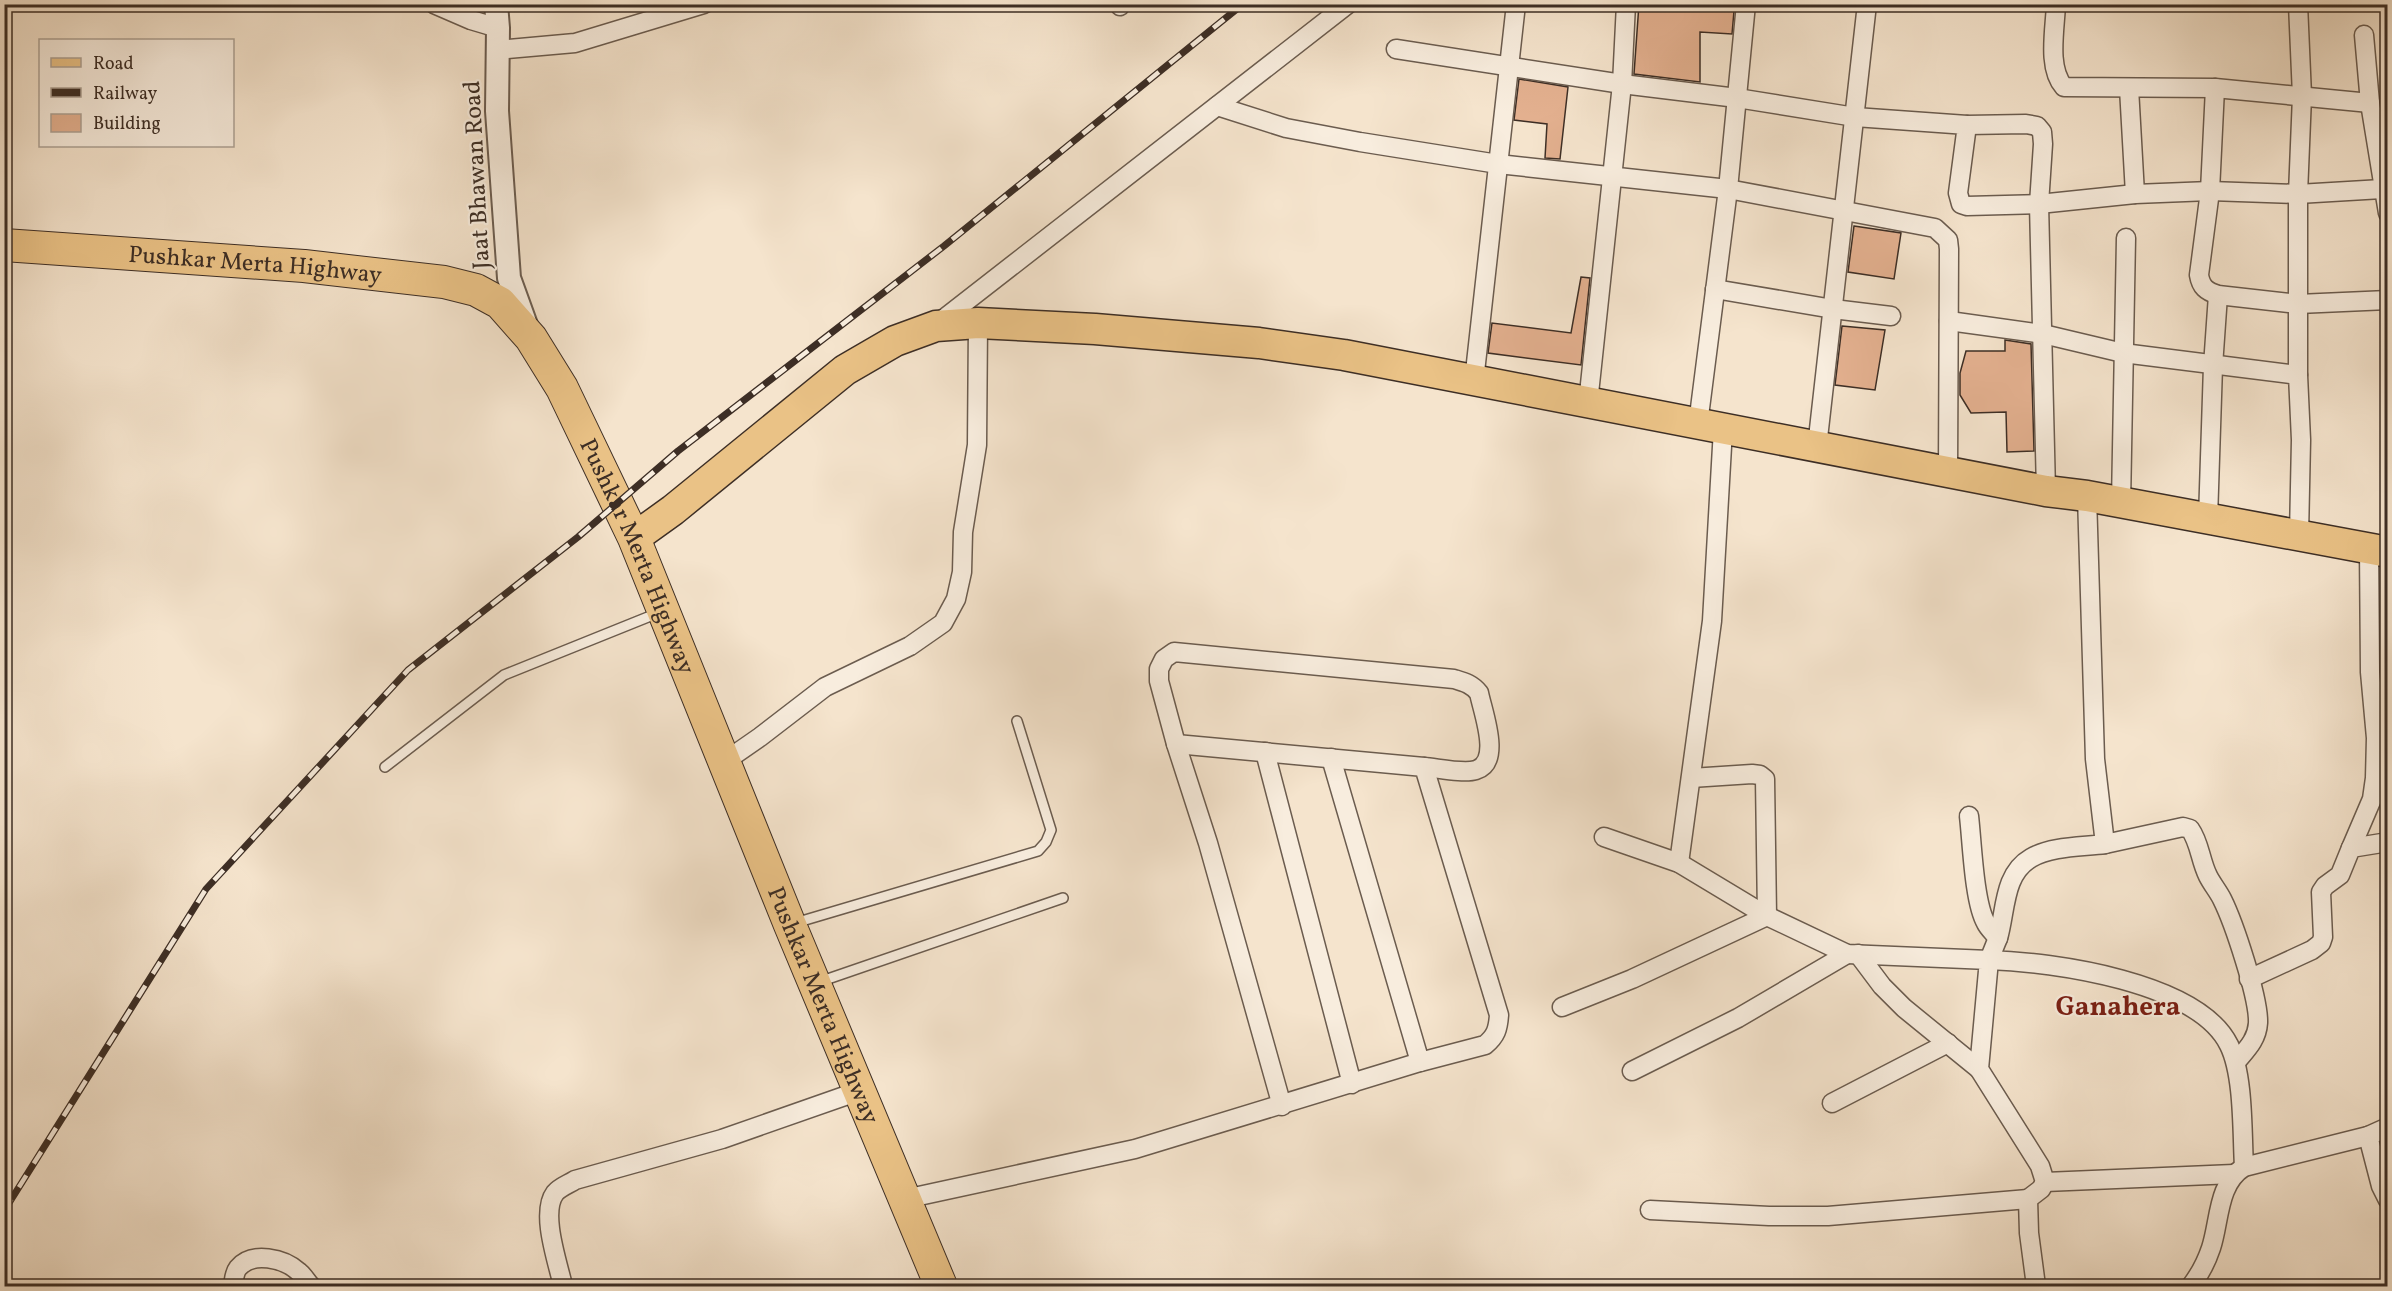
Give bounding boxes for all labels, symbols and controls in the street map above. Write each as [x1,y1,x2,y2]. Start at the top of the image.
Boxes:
legend [39,39,234,147]
text: Road [93,52,134,77]
street label: Jaat Bhawan Road [456,80,500,270]
text: Railway [93,82,157,107]
text: Building [93,112,161,137]
street label: Pushkar Merta Highway [127,239,384,294]
street label: Pushkar Merta Highway [570,433,702,680]
street label: Pushkar Merta Highway [757,882,886,1130]
district label: Ganahera [2055,989,2181,1027]

